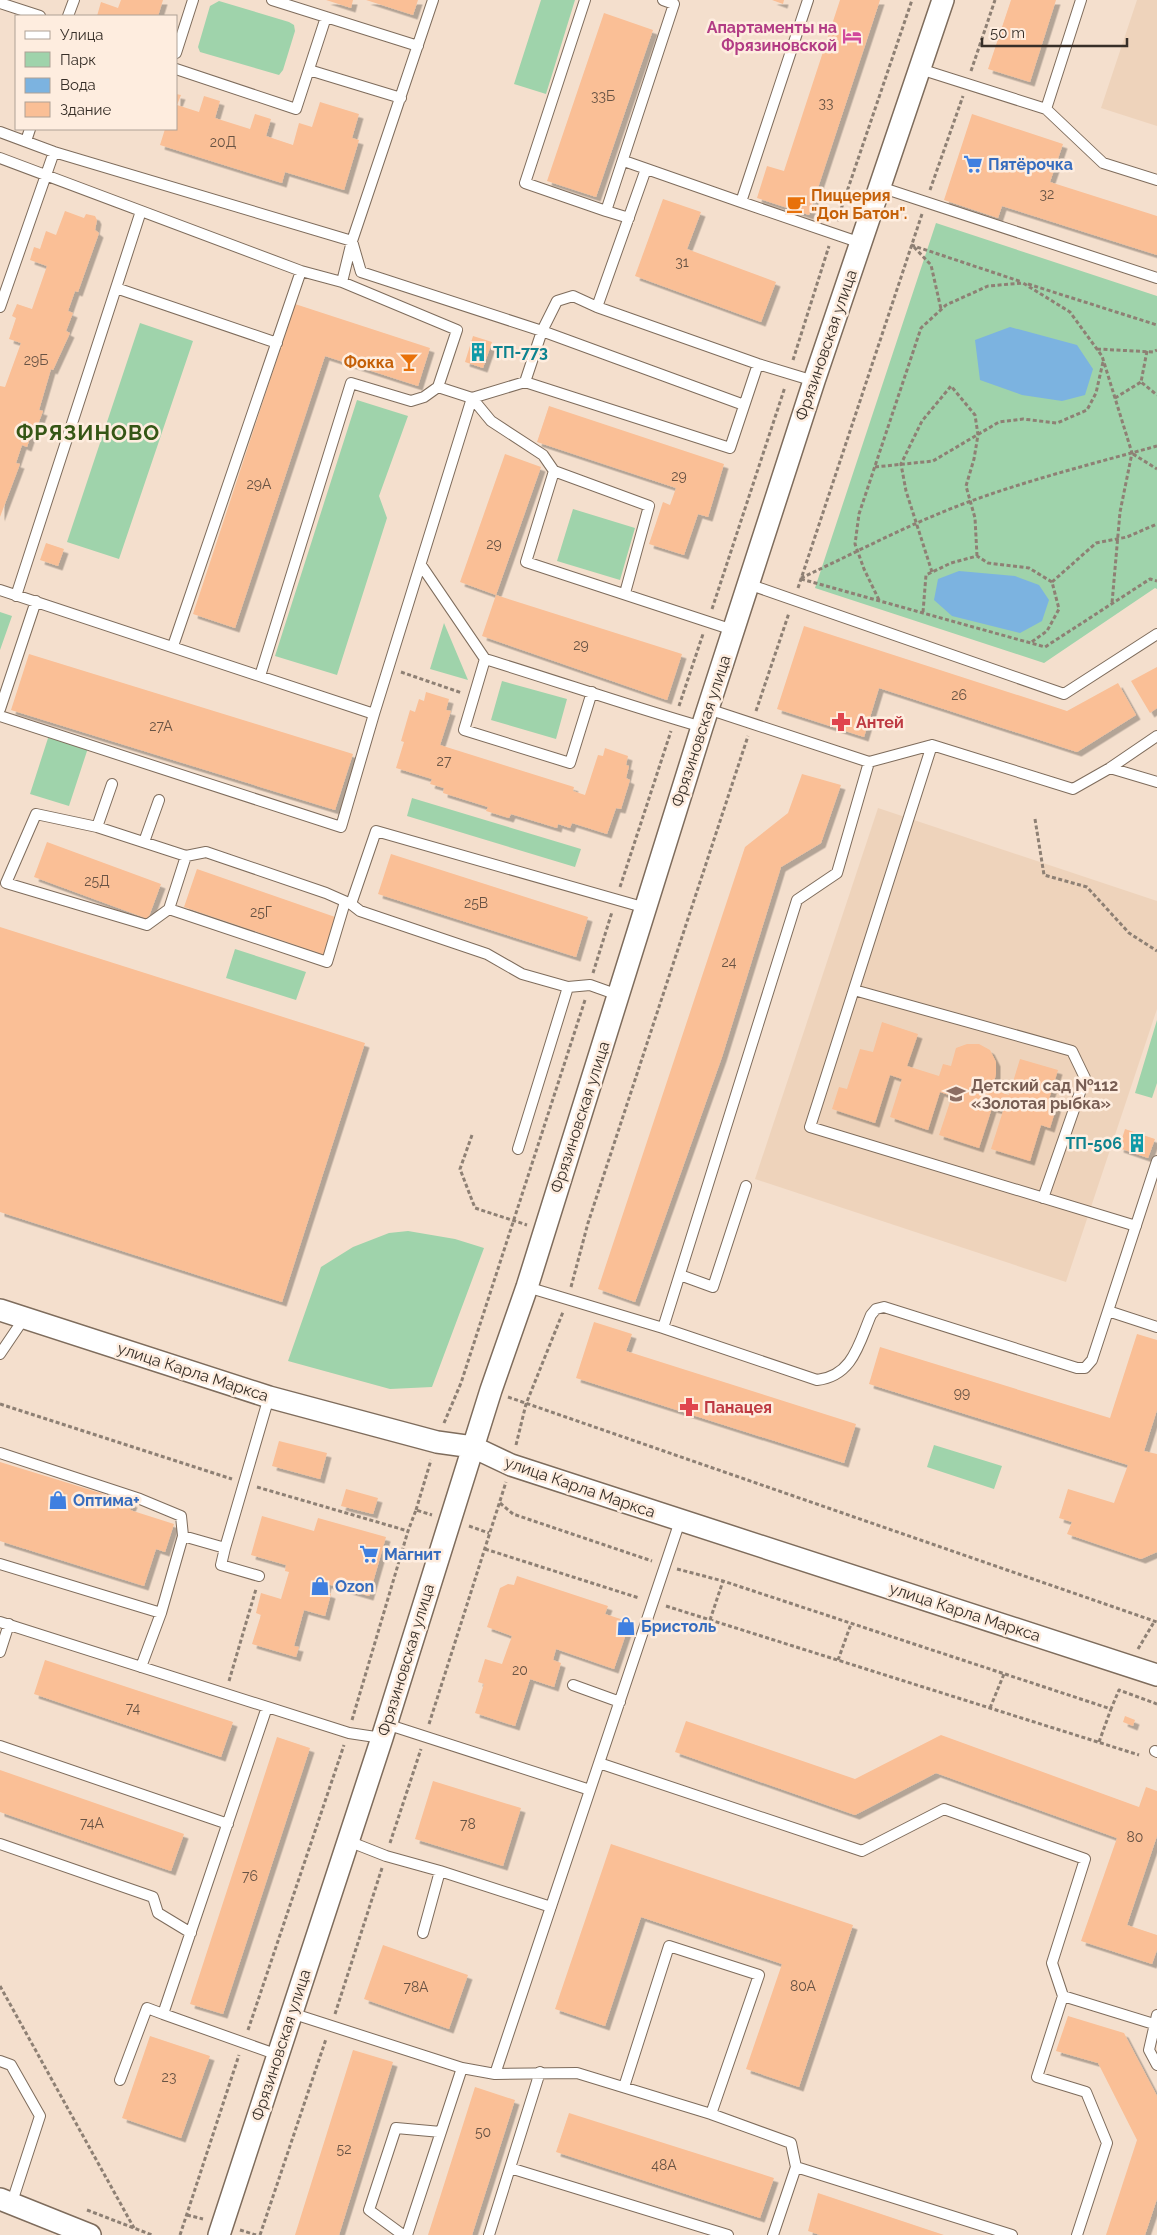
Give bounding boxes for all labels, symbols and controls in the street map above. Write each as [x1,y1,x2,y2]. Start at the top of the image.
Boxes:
legend [15,15,178,130]
scale bar [982,15,1127,47]
place label: Апартаменты на Фрязиновской [707,18,837,55]
text: 50 m [990,24,1025,42]
hotel icon: Апартаменты на Фрязиновской [841,25,863,47]
text: Улица [60,26,104,44]
text: Парк [60,51,96,69]
text: Вода [60,76,96,94]
house number: 33Б [591,88,615,104]
house number: 33 [819,95,833,111]
text: Здание [60,101,112,119]
house number: 20Д [210,134,236,150]
supermarket icon: Пятёрочка [962,153,984,175]
place label: Пятёрочка [988,155,1073,174]
place label: Пиццерия "Дон Батон". [811,186,907,223]
house number: 32 [1040,186,1054,202]
cafe icon: Пиццерия "Дон Батон". [785,193,807,215]
house number: 31 [675,254,689,270]
street label: Фрязиновская улица [791,267,861,423]
building icon: ТП-773 [467,341,489,363]
place label: ТП-773 [493,343,548,362]
bar icon: Фокка [398,351,420,373]
house number: 29Б [24,352,48,368]
place label: Фокка [344,353,394,372]
district label: ФРЯЗИНОВО [16,420,160,445]
house number: 29 [671,468,687,484]
house number: 29А [247,476,272,492]
house number: 29 [486,536,502,552]
house number: 29 [573,637,589,653]
street label: Фрязиновская улица [667,653,735,809]
house number: 26 [951,687,967,703]
pharmacy icon: Антей [830,711,852,733]
place label: Антей [856,713,904,732]
house number: 27А [149,718,173,734]
house number: 27 [437,753,452,769]
house number: 25Д [84,873,110,889]
house number: 25В [464,895,488,911]
house number: 25Г [250,904,272,920]
house number: 24 [722,954,737,970]
street label: Фрязиновская улица [546,1039,614,1195]
place label: Детский сад №112 «Золотая рыбка» [971,1076,1118,1113]
school or university icon: Детский сад №112 «Золотая рыбка» [945,1083,967,1105]
building icon: ТП-506 [1126,1132,1148,1154]
place label: ТП-506 [1065,1134,1122,1153]
street label: улица Карла Маркса [115,1339,271,1405]
house number: 99 [954,1385,970,1401]
pharmacy icon: Панацея [678,1396,700,1418]
place label: Панацея [704,1398,772,1417]
street label: улица Карла Маркса [502,1452,658,1522]
shop icon: Оптима+ [47,1489,69,1511]
place label: Оптима+ [73,1491,140,1510]
supermarket icon: Магнит [358,1543,380,1565]
place label: Магнит [384,1545,441,1564]
shop icon: Ozon [309,1575,331,1597]
place label: Ozon [335,1577,374,1596]
street label: улица Карла Маркса [887,1579,1043,1645]
street label: Фрязиновская улица [374,1582,438,1738]
shop icon: Бристоль [615,1615,637,1637]
place label: Бристоль [641,1617,717,1636]
house number: 20 [512,1662,528,1678]
house number: 74 [126,1700,141,1716]
house number: 74А [80,1815,104,1831]
house number: 78 [460,1816,476,1832]
house number: 80 [1127,1829,1143,1845]
house number: 76 [242,1868,258,1884]
street label: Фрязиновская улица [247,1967,315,2123]
house number: 80А [790,1978,817,1994]
house number: 78А [403,1979,429,1995]
house number: 23 [162,2069,176,2085]
house number: 50 [475,2124,491,2140]
house number: 52 [337,2141,351,2157]
house number: 48А [651,2157,677,2173]

